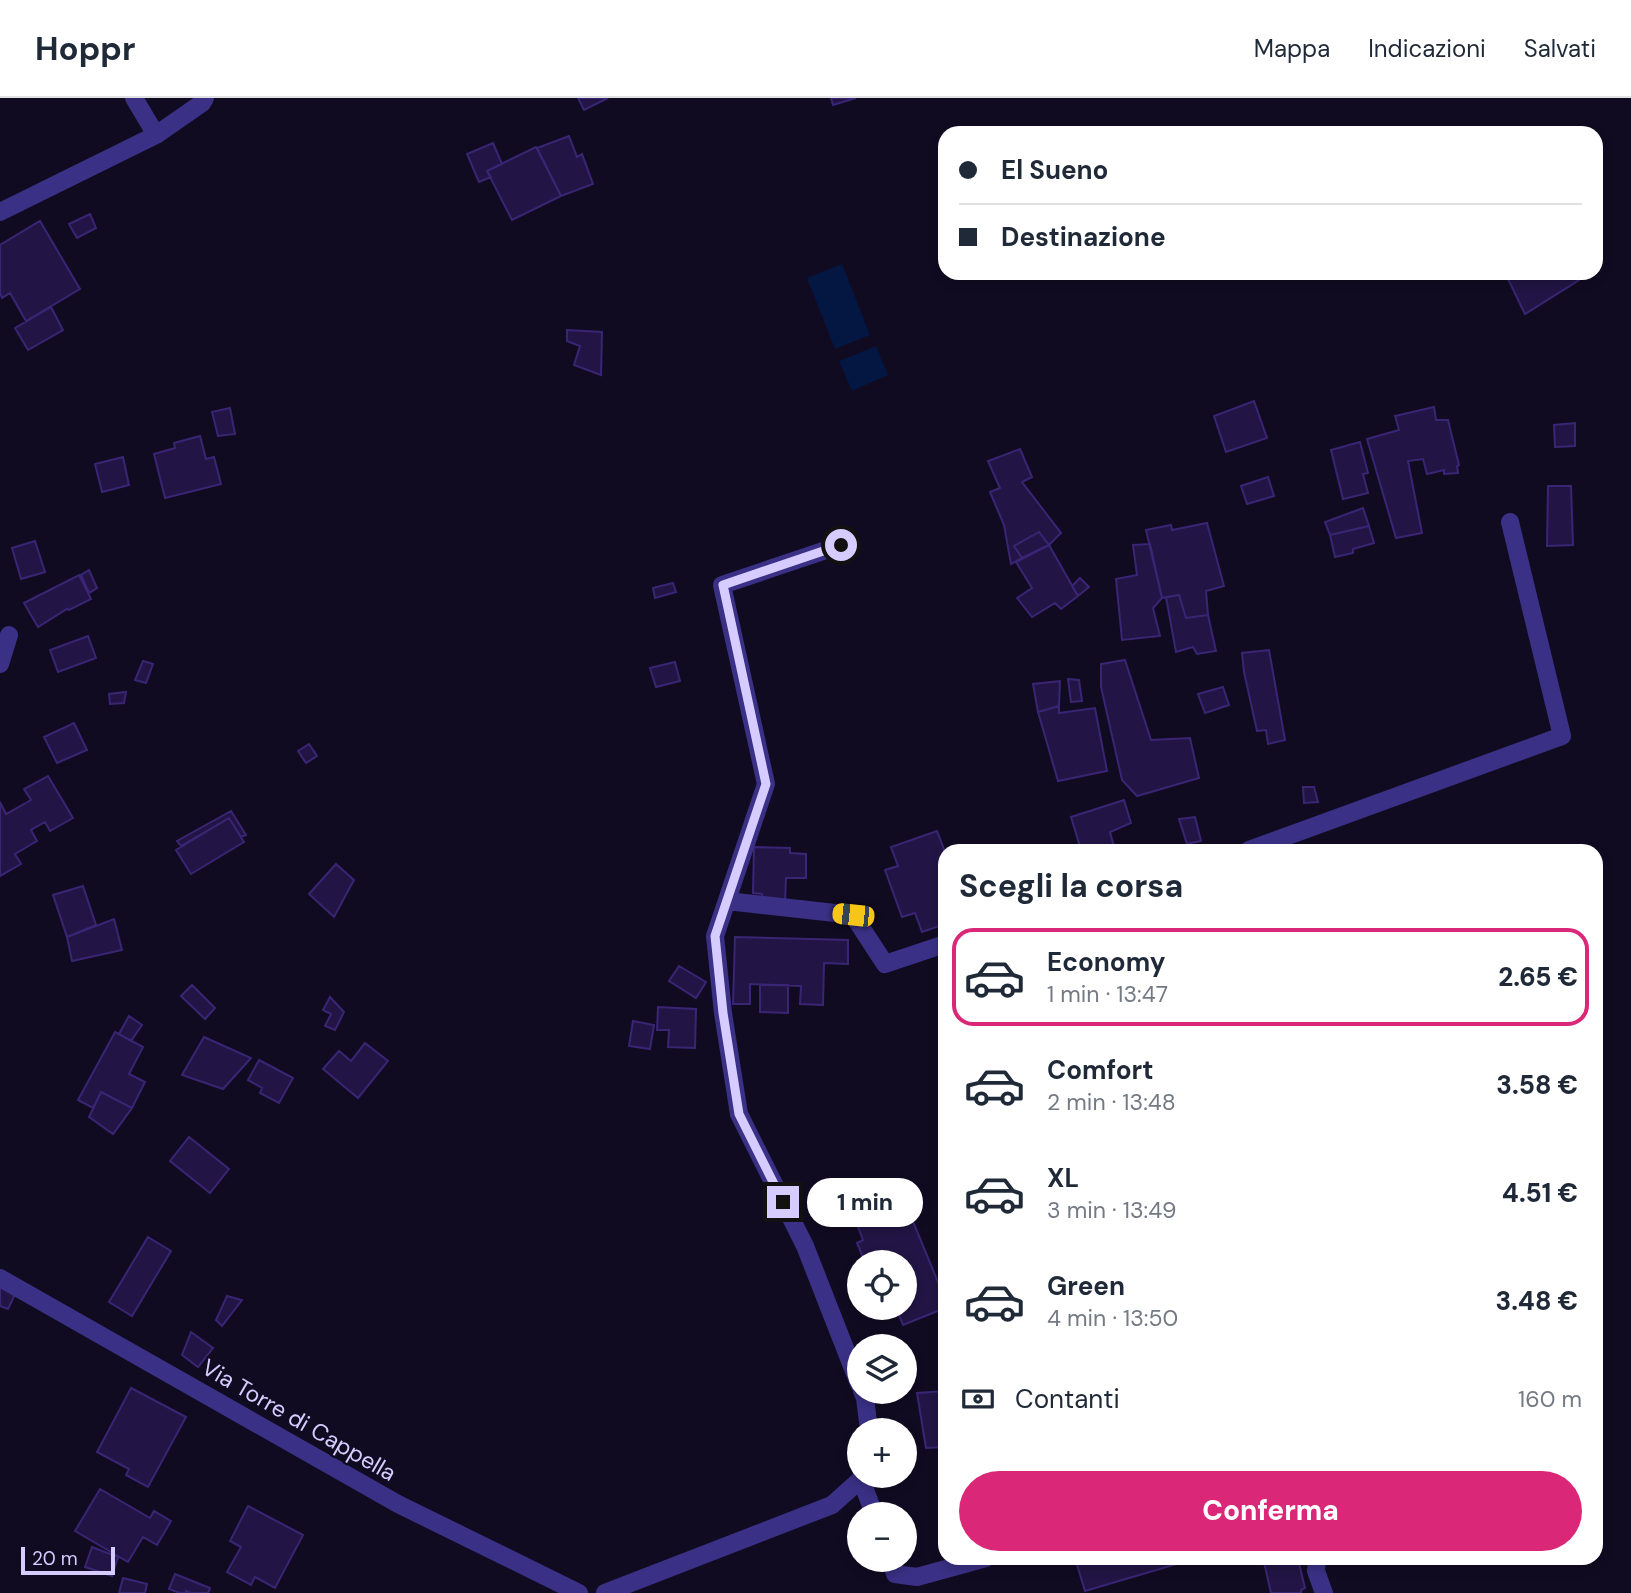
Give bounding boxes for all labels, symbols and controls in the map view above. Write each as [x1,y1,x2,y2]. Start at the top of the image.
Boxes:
text: Hoppr [35,27,135,70]
text: Mappa [1254,33,1330,64]
text: Indicazioni [1368,33,1486,64]
text: Salvati [1524,33,1596,64]
text: El Sueno [1001,153,1108,187]
text: Destinazione [1001,220,1166,254]
route start [825,529,857,561]
text: Scegli la corsa [959,865,1183,907]
car [832,902,875,928]
text: Economy [1047,945,1165,979]
icon: car [963,946,1026,1009]
text: 2.65 € [1498,960,1578,994]
text: 1 min · 13:47 [1047,979,1168,1009]
text: Comfort [1047,1053,1153,1087]
icon: car [963,1054,1026,1117]
text: 3.58 € [1496,1068,1578,1102]
text: 2 min · 13:48 [1047,1087,1176,1117]
text: XL [1047,1161,1079,1195]
icon: car [963,1162,1026,1225]
text: 4.51 € [1502,1176,1578,1210]
callout: 1 min [808,1178,923,1226]
route end [767,1186,799,1218]
text: 1 min [837,1187,893,1217]
text: 3 min · 13:49 [1047,1195,1177,1225]
map controls [847,1250,917,1572]
button: locate [847,1250,917,1320]
text: Green [1047,1269,1125,1303]
icon: car [963,1270,1026,1333]
text: 3.48 € [1495,1284,1578,1318]
text: 4 min · 13:50 [1047,1303,1178,1333]
button: layers [847,1334,917,1404]
street label: Via Torre di Cappella [196,1352,402,1488]
icon: cash [959,1380,997,1418]
text: Contanti [1015,1382,1120,1416]
text: 160 m [1518,1384,1582,1414]
button: + [847,1418,917,1488]
button: Conferma [959,1471,1582,1551]
button: − [847,1502,917,1572]
scale bar [21,1544,116,1576]
text: 20 m [32,1546,78,1571]

